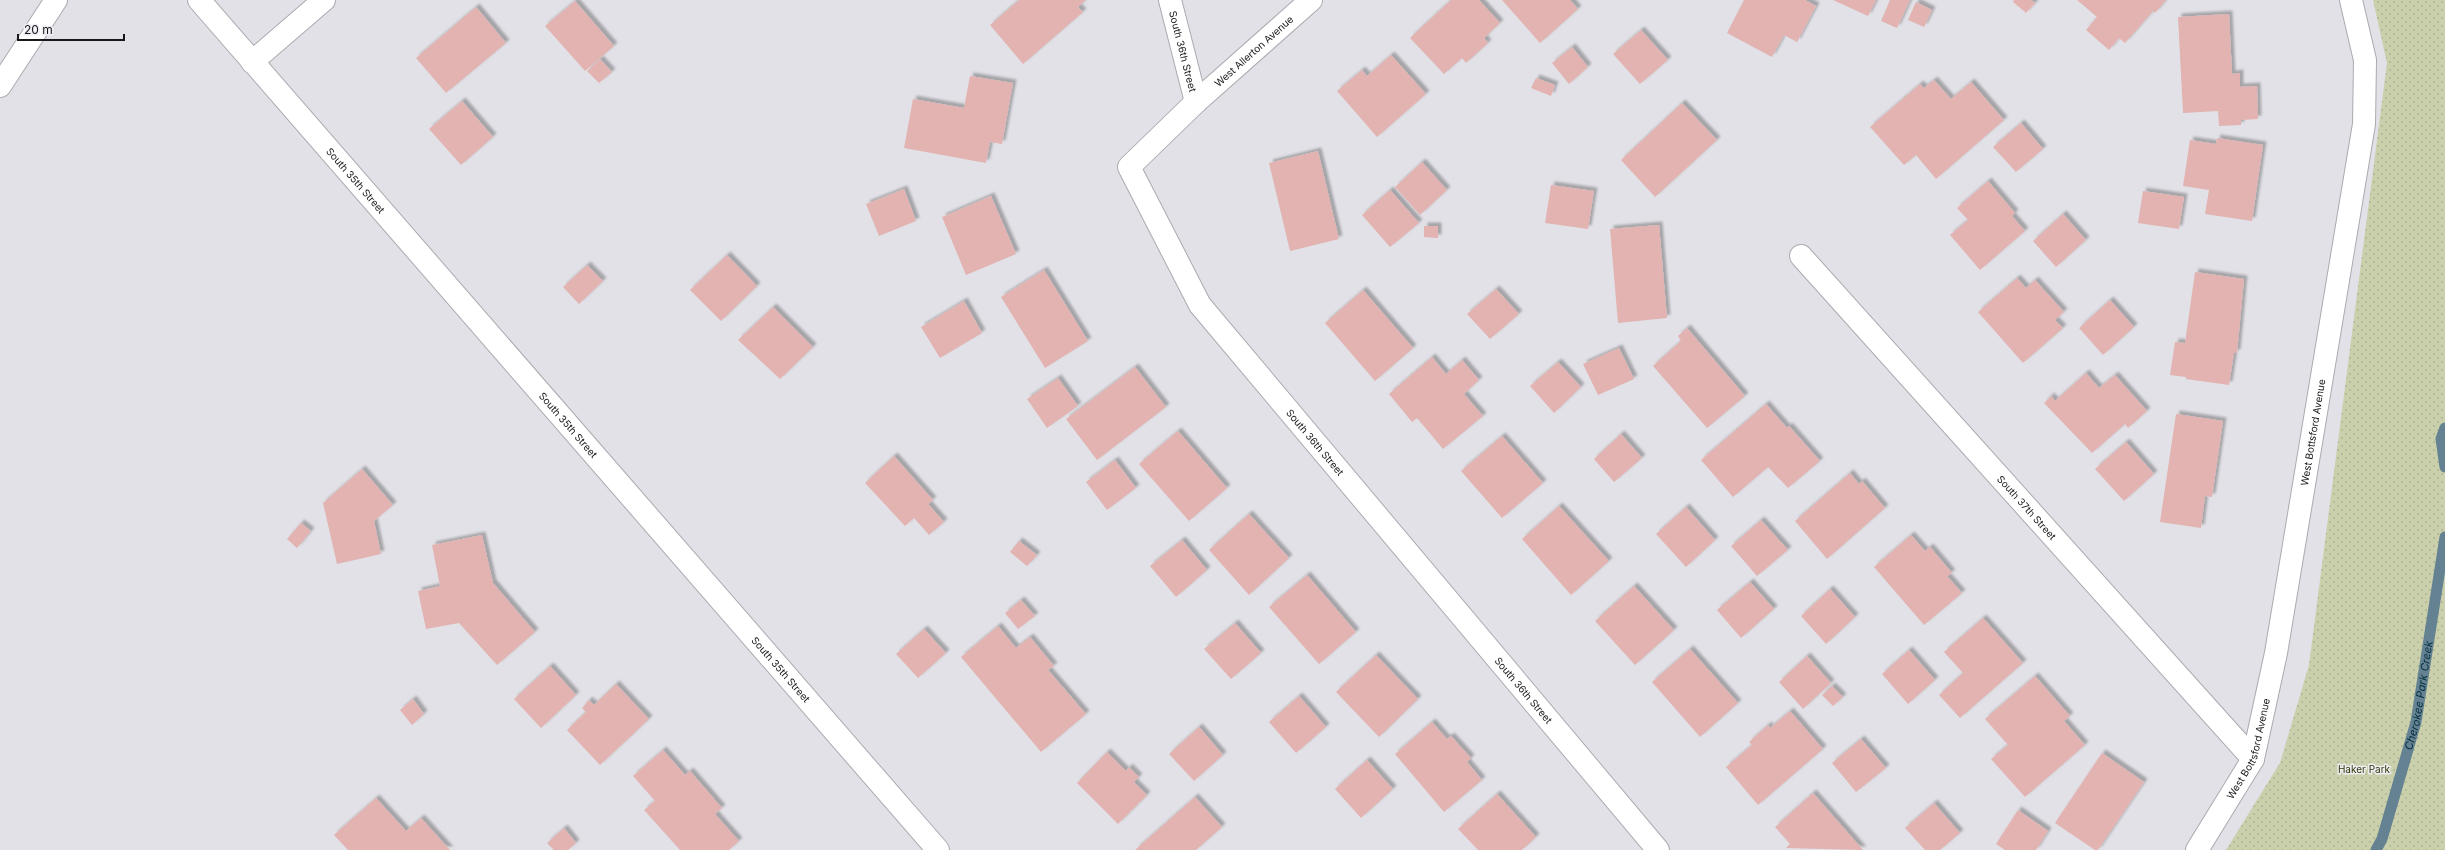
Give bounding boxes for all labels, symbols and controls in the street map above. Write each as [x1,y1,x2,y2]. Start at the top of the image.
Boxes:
street label: South 36th Street [1167,10,1199,94]
street label: West Allerton Avenue [1212,13,1296,89]
scale bar [18,16,124,42]
text: 20 m [24,22,53,37]
street label: South 35th Street [324,145,388,216]
street label: West Bottsford Avenue [2298,378,2327,487]
street label: South 35th Street [537,390,601,461]
street label: South 36th Street [1284,407,1347,478]
street label: South 37th Street [1995,473,2059,543]
street label: South 35th Street [749,634,813,705]
water label: Cherokee Park Creek [2401,639,2436,752]
street label: South 36th Street [1492,655,1556,726]
street label: West Bottsford Avenue [2224,697,2272,801]
park label: Haker Park [2338,763,2391,775]

